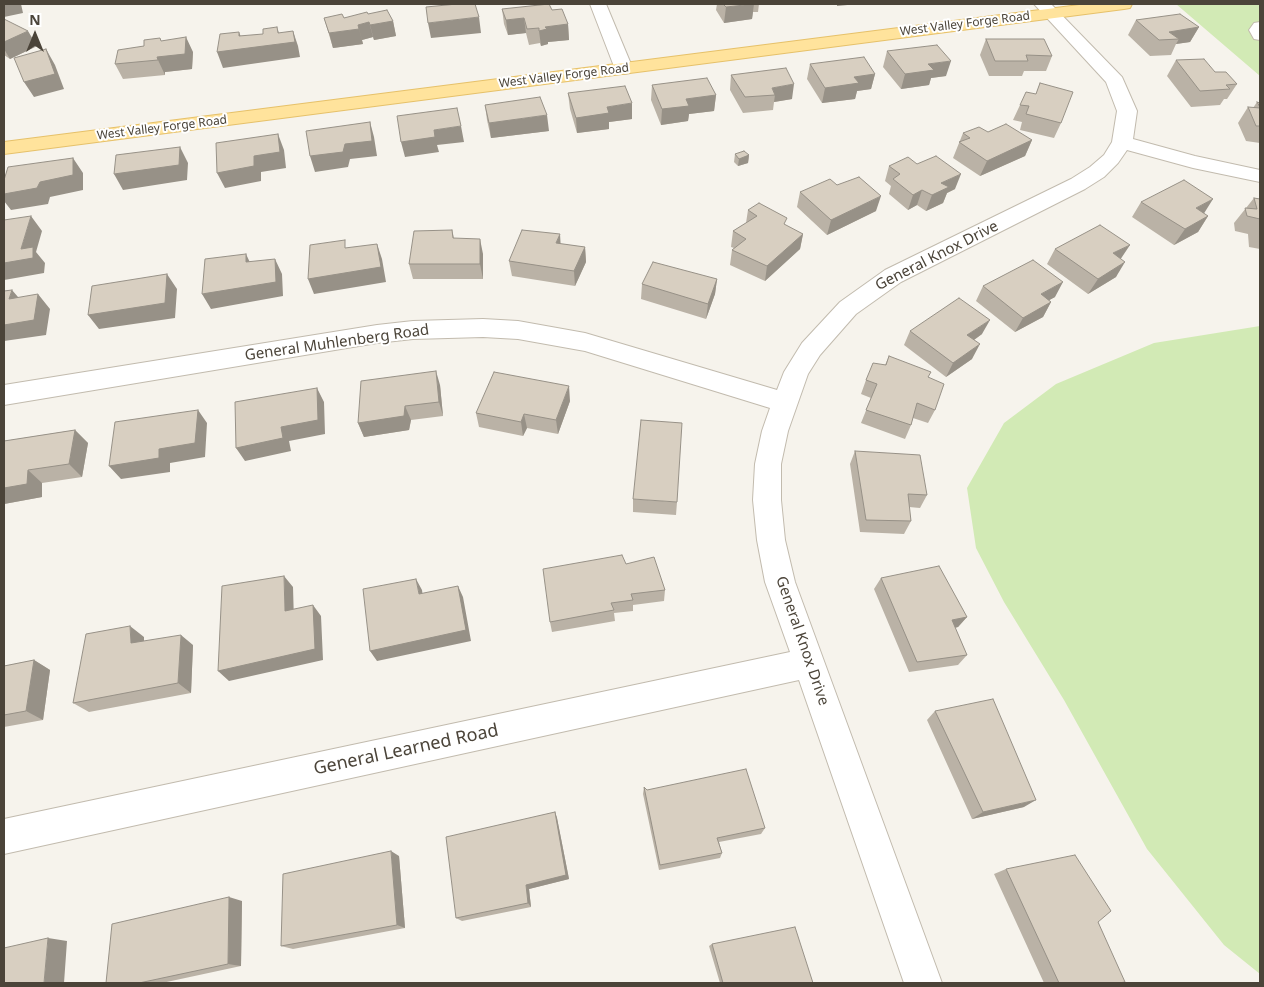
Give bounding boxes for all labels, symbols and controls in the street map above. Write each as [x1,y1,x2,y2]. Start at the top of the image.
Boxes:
street label: West Valley Forge Road [899,9,1031,39]
north arrow [10,10,60,60]
text: N [29,10,41,29]
street label: West Valley Forge Road [498,61,630,91]
street label: West Valley Forge Road [96,113,228,143]
street label: General Knox Drive [873,217,1001,295]
street label: General Muhlenberg Road [244,321,430,365]
street label: General Knox Drive [771,574,833,708]
street label: General Learned Road [312,720,500,780]

